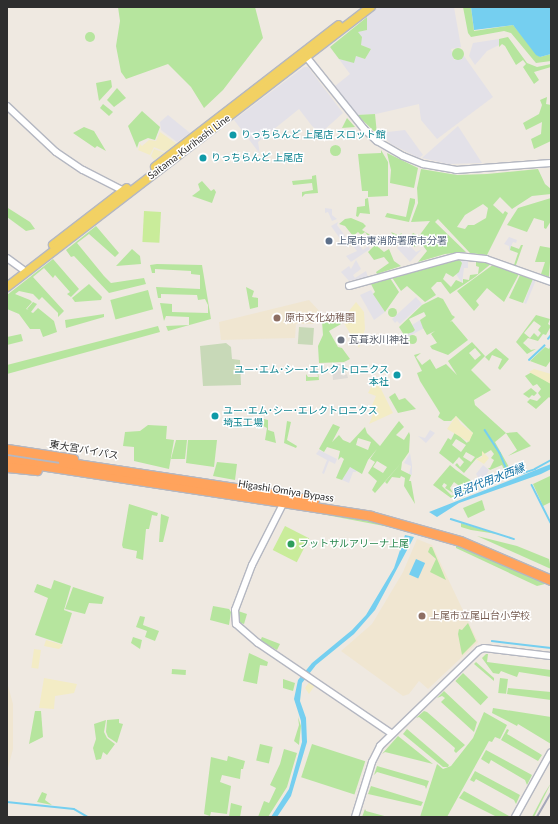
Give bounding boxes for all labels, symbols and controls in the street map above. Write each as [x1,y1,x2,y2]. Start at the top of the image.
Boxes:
street label: Saitama-Kurihashi Line [145,112,233,182]
place label: りっちらんど 上尾店 スロット館 [241,129,386,141]
marker: りっちらんど 上尾店 スロット館 [228,130,238,140]
place label: りっちらんど 上尾店 [211,152,304,164]
marker: りっちらんど 上尾店 [198,153,208,163]
place label: 上尾市東消防署原市分署 [337,235,447,247]
marker: 上尾市東消防署原市分署 [324,236,334,246]
place label: 原市文化幼稚園 [285,312,355,324]
marker: 原市文化幼稚園 [272,313,282,323]
place label: 瓦葺氷川神社 [349,334,409,346]
marker: 瓦葺氷川神社 [336,335,346,345]
place label: ユー･エム･シー･エレクトロニクス 本社 [234,363,389,386]
marker: ユー･エム･シー･エレクトロニクス 本社 [392,370,402,380]
place label: ユー･エム･シー･エレクトロニクス 埼玉工場 [223,404,378,428]
marker: ユー･エム･シー･エレクトロニクス 埼玉工場 [210,411,220,421]
street label: 東大宮バイパス [48,438,120,462]
water label: 見沼代用水西縁 [450,461,526,501]
street label: Higashi Omiya Bypass [237,477,335,505]
place label: フットサルアリーナ上尾 [299,538,409,550]
marker: フットサルアリーナ上尾 [286,539,296,549]
place label: 上尾市立尾山台小学校 [430,610,530,622]
marker: 上尾市立尾山台小学校 [417,611,427,621]

